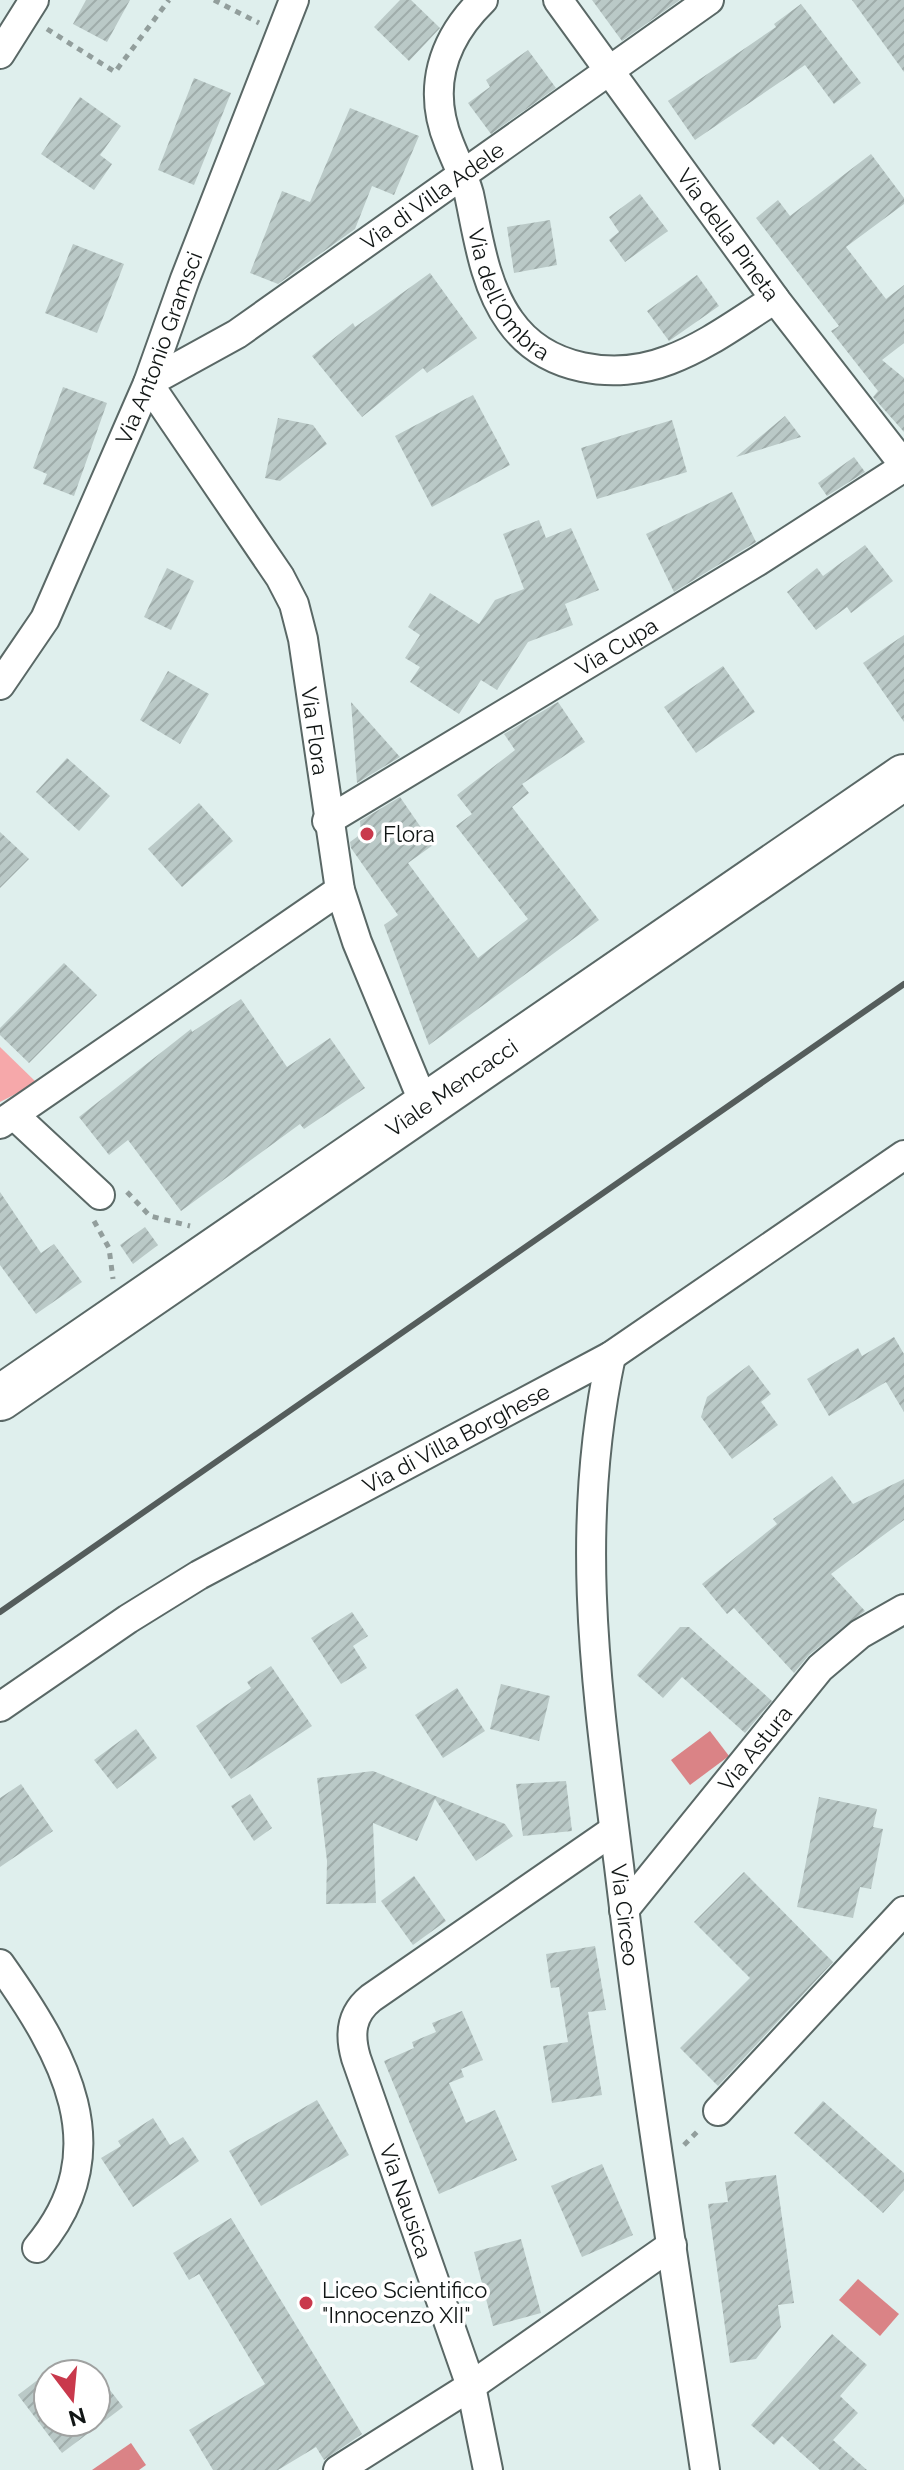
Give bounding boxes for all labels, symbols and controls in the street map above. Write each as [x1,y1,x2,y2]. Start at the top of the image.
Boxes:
street label: Via di Villa Adele [356,136,509,255]
street label: Via della Pineta [672,164,785,306]
street label: Via dell'Ombra [463,226,554,366]
street label: Via Antonio Gramsci [110,248,207,448]
street label: Via Cupa [571,612,662,681]
street label: Via Flora [296,685,334,777]
place label: Flora [383,821,435,847]
marker: Flora [358,825,376,843]
street label: Viale Mencacci [381,1033,523,1142]
street label: Via di Villa Borghese [358,1378,554,1499]
street label: Via Astura [713,1700,797,1796]
street label: Via Circeo [606,1862,644,1967]
street label: Via Nausica [374,2141,438,2261]
place label: Liceo Scientifico "Innocenzo XII" [322,2277,487,2328]
marker: Liceo Scientifico "Innocenzo XII" [297,2294,315,2312]
north arrow [32,2358,112,2438]
text: N [66,2402,89,2432]

